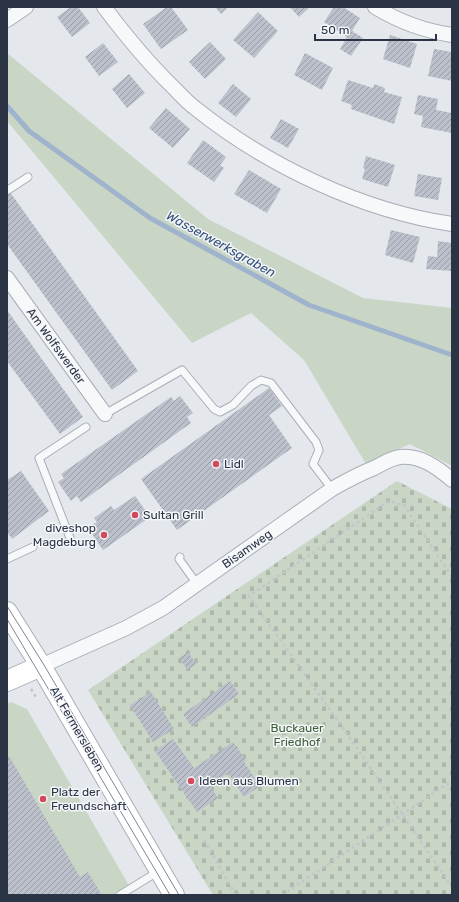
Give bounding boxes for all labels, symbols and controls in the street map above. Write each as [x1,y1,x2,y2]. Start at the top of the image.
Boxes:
scale bar [315,16,436,42]
text: 50 m [321,23,349,37]
water label: Wasserwerksgraben [163,208,278,281]
street label: Am Wolfswerder [24,305,88,387]
place label: Lidl [224,457,244,471]
marker: Lidl [211,459,221,469]
place label: Sultan Grill [143,508,204,522]
marker: Sultan Grill [130,510,140,520]
place label: diveshop Magdeburg [33,521,96,549]
street label: Bisamweg [219,527,275,571]
marker: diveshop Magdeburg [99,530,109,540]
street label: Alt Fermersleben [47,684,107,774]
park label: Buckauer Friedhof [270,721,324,749]
place label: Ideen aus Blumen [199,774,299,788]
marker: Ideen aus Blumen [186,776,196,786]
place label: Platz der Freundschaft [51,785,127,813]
marker: Platz der Freundschaft [38,794,48,804]

